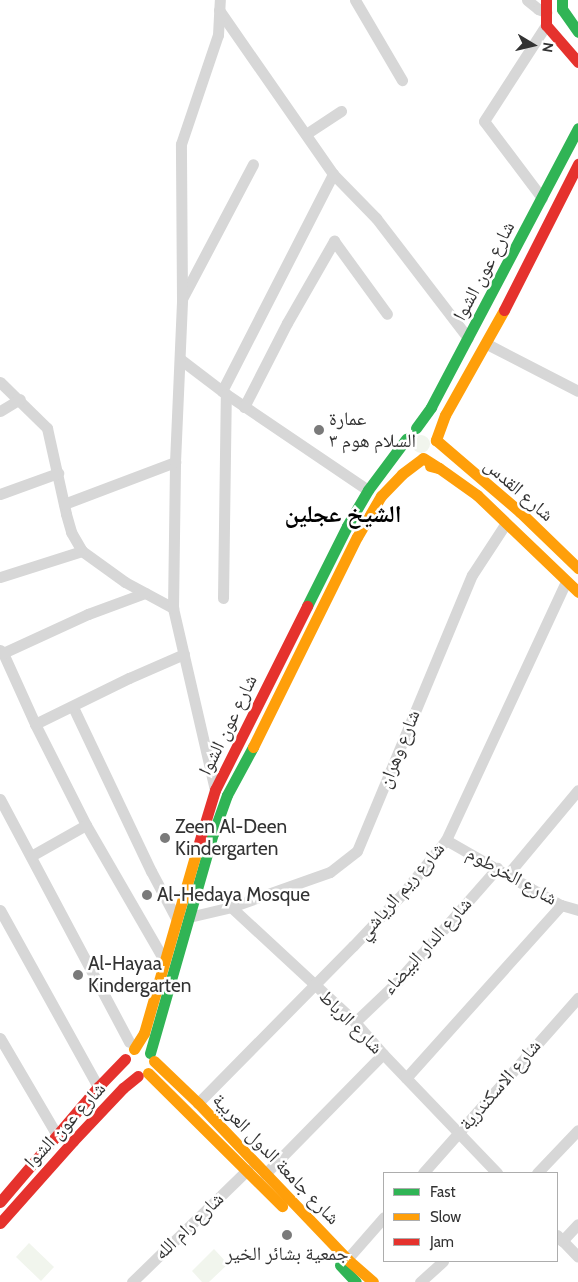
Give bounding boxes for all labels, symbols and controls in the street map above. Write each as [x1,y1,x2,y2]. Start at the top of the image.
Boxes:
north arrow [508,20,558,70]
text: N [538,41,557,54]
street label: شارع عون الشوا [448,218,520,324]
place label: عمارة السلام هوم ٣ [329,408,416,452]
marker: عمارة السلام هوم ٣ [313,424,325,436]
street label: شارع القدس [480,454,558,526]
district label: الشيخ عجلين [284,500,402,528]
street label: شارع عون الشوا [194,671,262,779]
street label: شارع وهران [373,707,425,791]
place label: Zeen Al-Deen Kindergarten [175,816,287,860]
marker: Zeen Al-Deen Kindergarten [159,832,171,844]
street label: شارع ريم الرياشي [352,838,450,944]
street label: شارع الخرطوم [463,842,561,910]
place label: Al-Hedaya Mosque [157,884,310,906]
marker: Al-Hedaya Mosque [141,889,153,901]
street label: شارع الدار البيضاء [377,893,477,999]
place label: Al-Hayaa Kindergarten [88,953,191,997]
marker: Al-Hayaa Kindergarten [72,969,84,981]
street label: شارع الرباط [314,985,388,1059]
street label: شارع الاسكندرية [454,1035,546,1135]
street label: شارع عون الشوا [20,1077,110,1173]
street label: شارع جامعة الدول العربية [208,1089,344,1229]
legend [383,1172,558,1262]
text: Fast [430,1183,455,1201]
street label: شارع رام الله [150,1187,228,1265]
text: Slow [430,1208,461,1226]
marker: جمعية بشائر الخير [281,1229,293,1241]
text: Jam [430,1233,454,1251]
place label: جمعية بشائر الخير [225,1243,349,1265]

